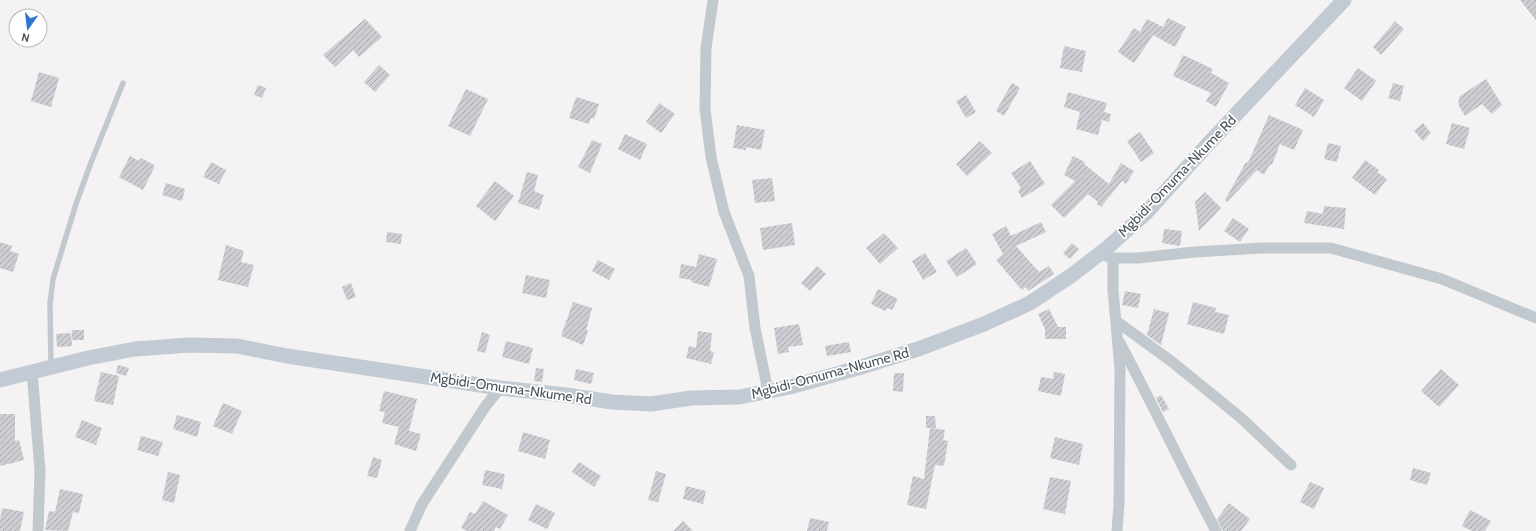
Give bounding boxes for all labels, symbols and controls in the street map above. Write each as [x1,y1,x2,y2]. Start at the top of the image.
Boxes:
north arrow [8,8,48,48]
text: N [20,30,31,45]
street label: Mgbidi-Omuma-Nkume Rd [1114,111,1240,241]
street label: Mgbidi-Omuma-Nkume Rd [749,343,911,403]
street label: Mgbidi-Omuma-Nkume Rd [429,368,593,408]

